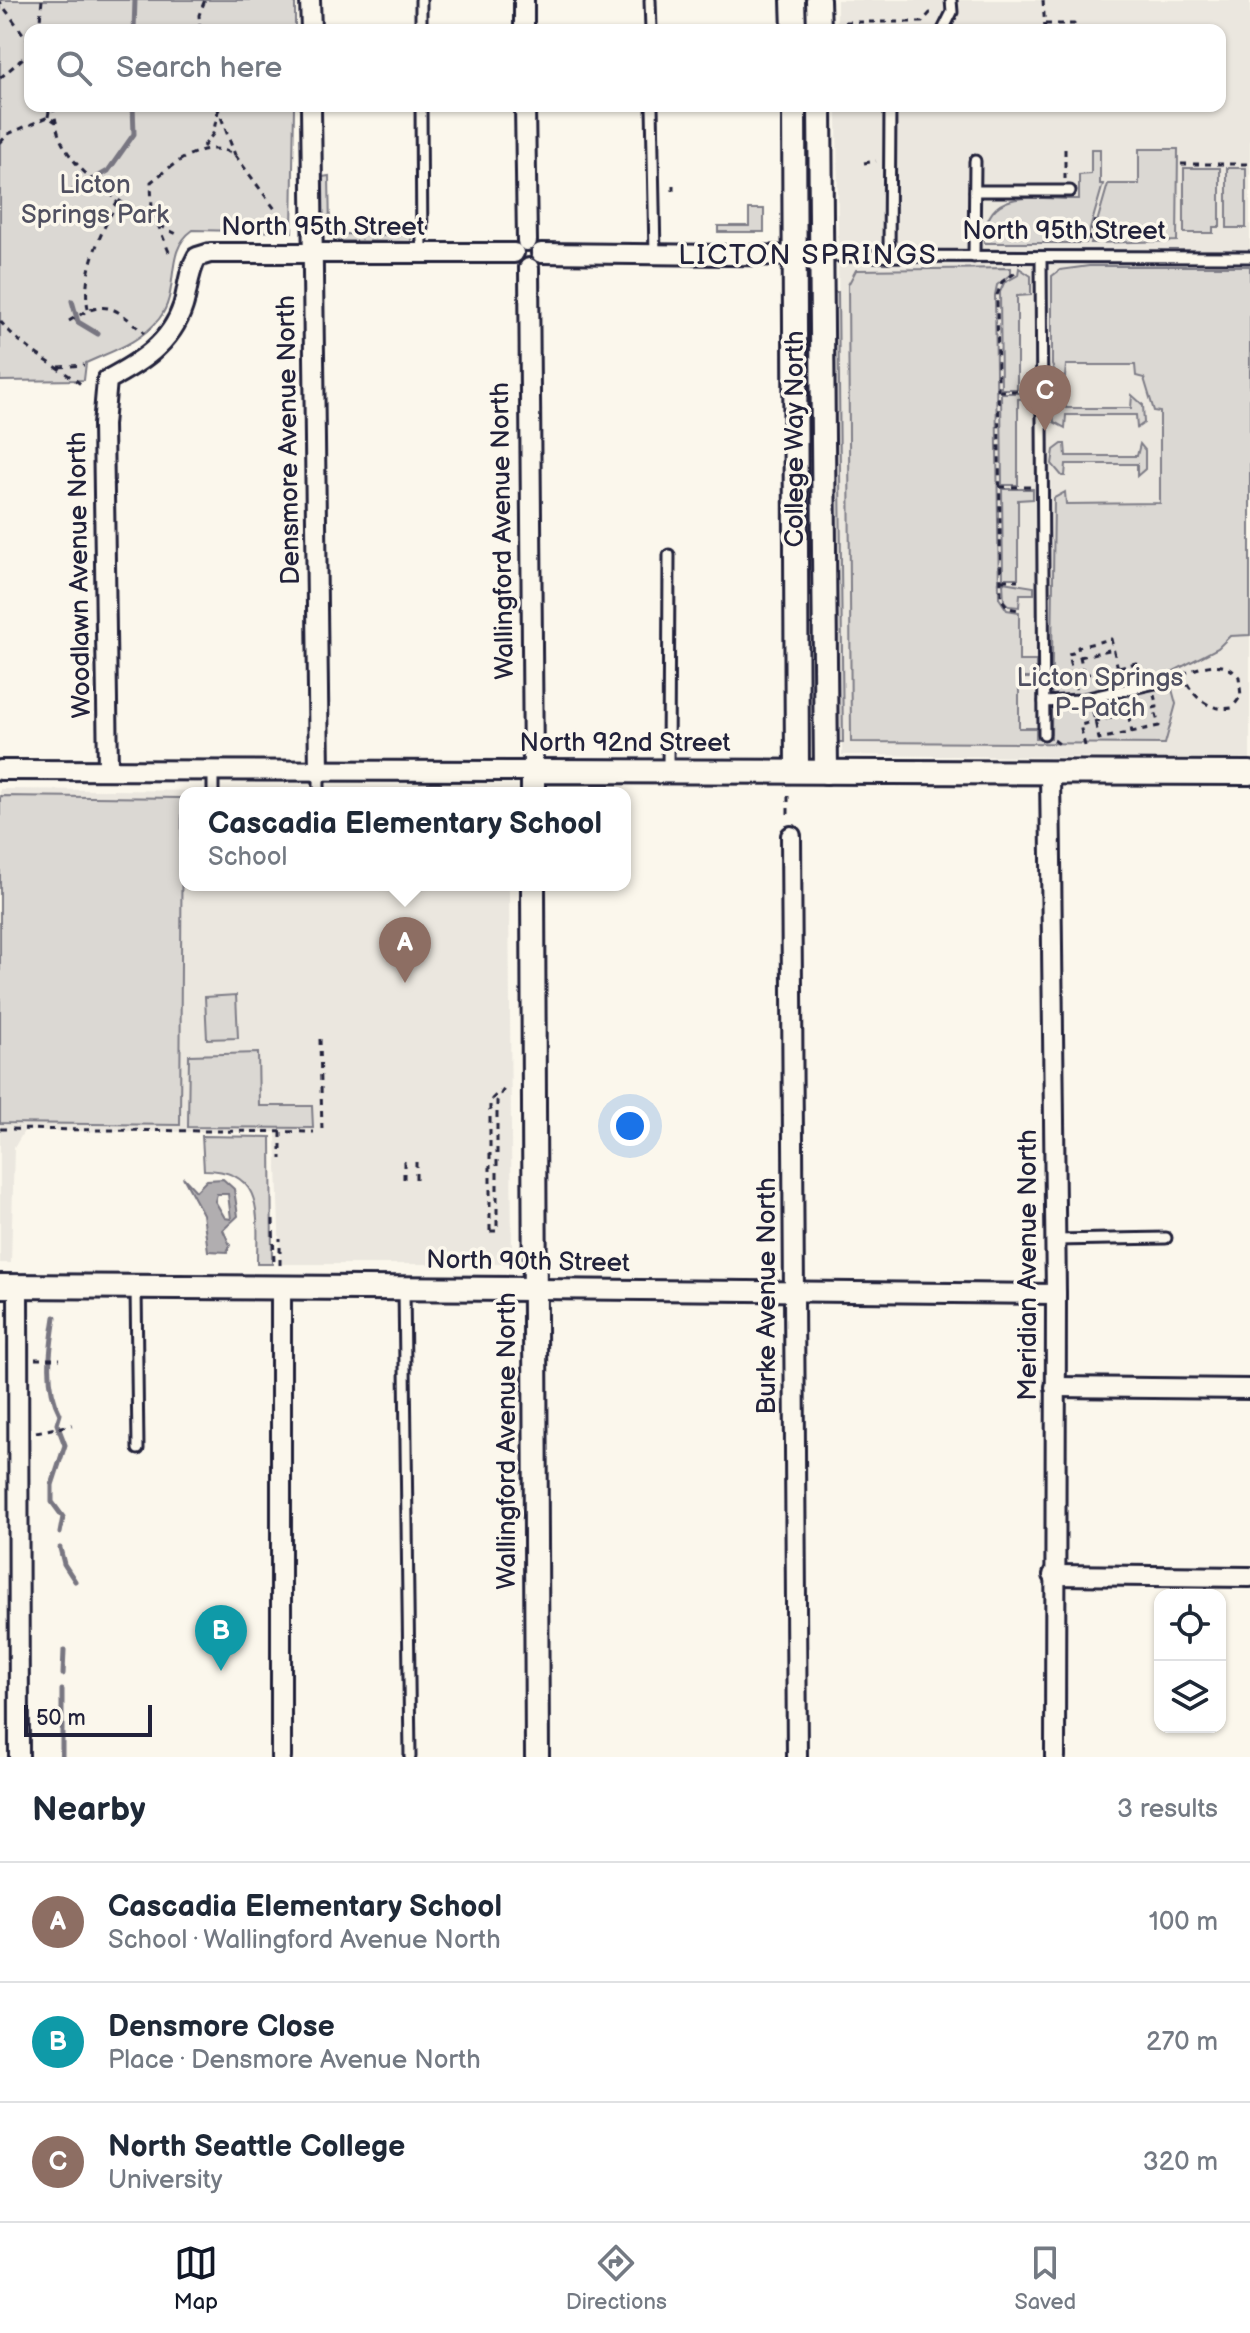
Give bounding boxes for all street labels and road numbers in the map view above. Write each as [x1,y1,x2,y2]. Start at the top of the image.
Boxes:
street label: North 95th Street [221,212,425,243]
street label: North 95th Street [962,216,1166,247]
street label: Densmore Avenue North [271,295,307,585]
street label: College Way North [780,331,811,547]
street label: Wallingford Avenue North [485,382,521,680]
street label: Woodlawn Avenue North [62,431,98,719]
street label: North 92nd Street [519,728,731,759]
street label: Meridian Avenue North [1013,1129,1044,1401]
street label: Burke Avenue North [752,1177,783,1415]
street label: North 90th Street [426,1245,630,1279]
street label: Wallingford Avenue North [492,1292,523,1590]

